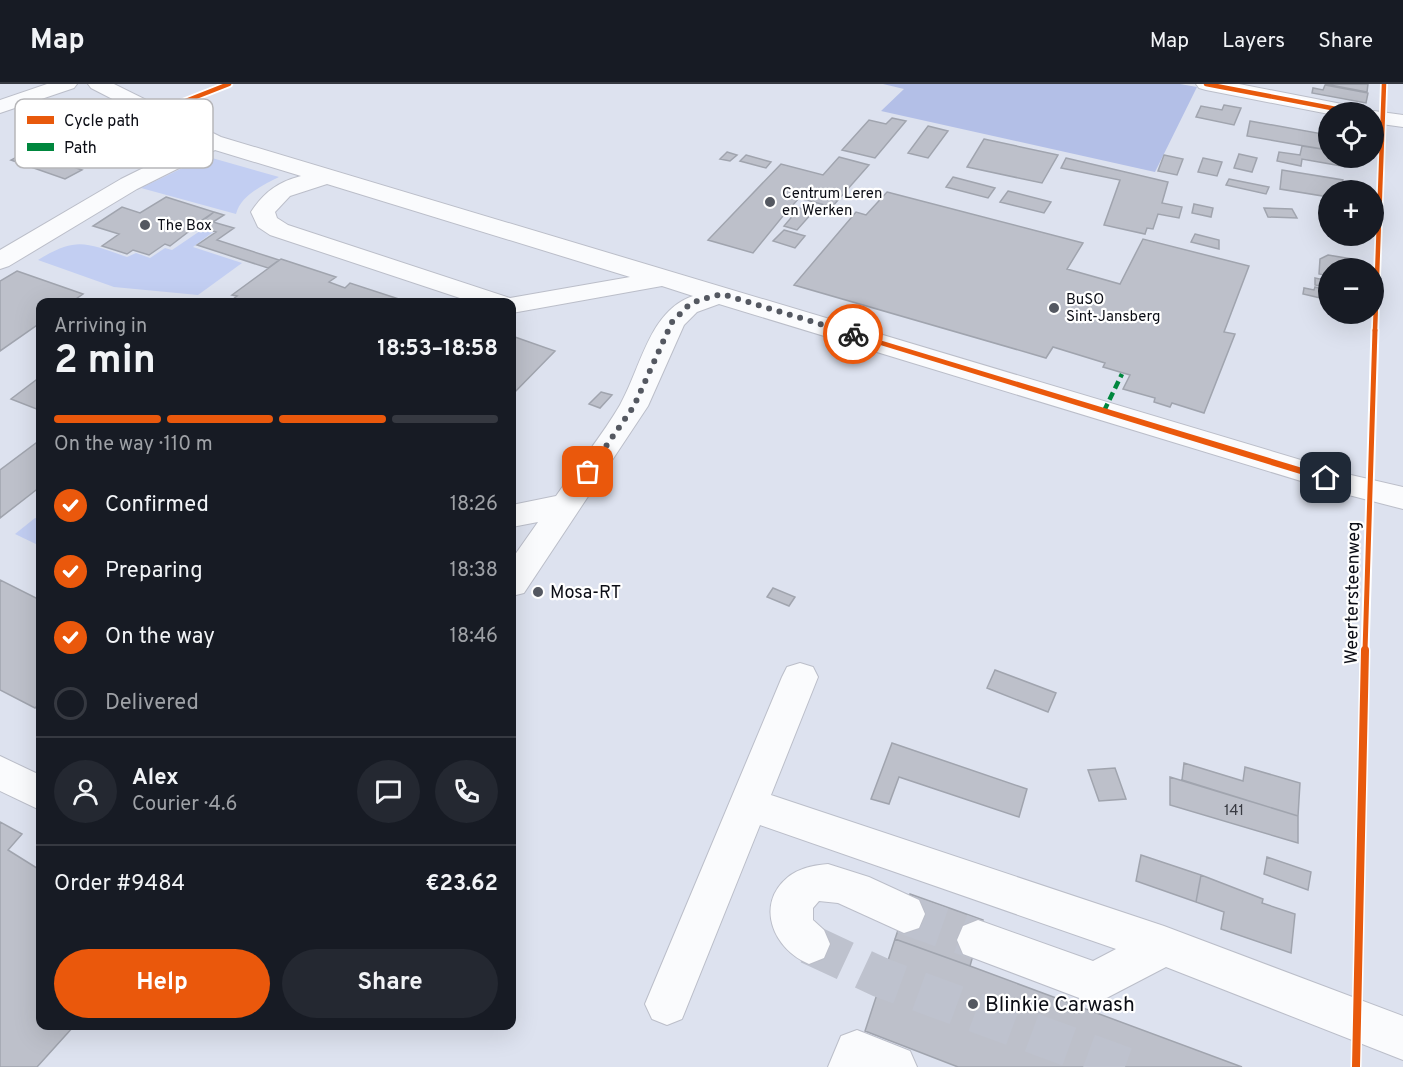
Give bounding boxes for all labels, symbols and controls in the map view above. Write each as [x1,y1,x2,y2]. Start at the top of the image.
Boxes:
text: Map [30,23,85,59]
text: Map [1150,28,1189,55]
text: Layers [1222,28,1285,55]
text: Share [1318,28,1373,55]
legend [15,99,213,168]
map controls [1318,102,1384,324]
button: locate [1318,102,1384,168]
text: Cycle path [64,112,139,132]
text: Path [64,139,97,159]
button: + [1318,180,1384,246]
place label: Centrum Leren en Werken [782,185,882,221]
marker: Centrum Leren en Werken [763,195,777,209]
place label: The Box [157,217,212,236]
marker: The Box [138,218,152,232]
button: − [1318,258,1384,324]
place label: BuSO Sint-Jansberg [1066,291,1160,327]
marker: BuSO Sint-Jansberg [1047,301,1061,315]
courier [823,304,883,364]
text: Arriving in [54,314,147,340]
icon: bike [837,318,870,351]
text: 18:53–18:58 [377,336,498,363]
text: 2 min [54,338,156,387]
text: On the way · 110 m [54,432,213,458]
pin [562,446,613,497]
pin [1300,452,1351,503]
icon: bag [571,455,604,488]
icon: home [1309,461,1342,494]
icon: check [54,489,87,522]
text: Confirmed [105,492,209,519]
text: 18:26 [450,492,498,518]
street label: Weertersteenweg [1341,521,1366,665]
icon: check [54,555,87,588]
text: Preparing [105,558,203,585]
text: 18:38 [450,558,498,584]
place label: Mosa-RT [550,582,621,605]
marker: Mosa-RT [531,585,545,599]
icon: check [54,621,87,654]
text: On the way [105,624,215,651]
text: 18:46 [449,624,498,650]
text: Delivered [105,690,199,717]
button: person [54,760,117,823]
button: chat [357,760,420,823]
button: phone [435,760,498,823]
text: Alex [132,765,179,792]
text: Courier · 4.6 [132,792,237,818]
house number: 141 [1224,802,1244,821]
text: Order #9484 [54,871,185,898]
text: €23.62 [426,871,498,898]
button: Help [54,949,270,1018]
button: Share [282,949,498,1018]
place label: Blinkie Carwash [985,992,1135,1019]
marker: Blinkie Carwash [966,997,980,1011]

